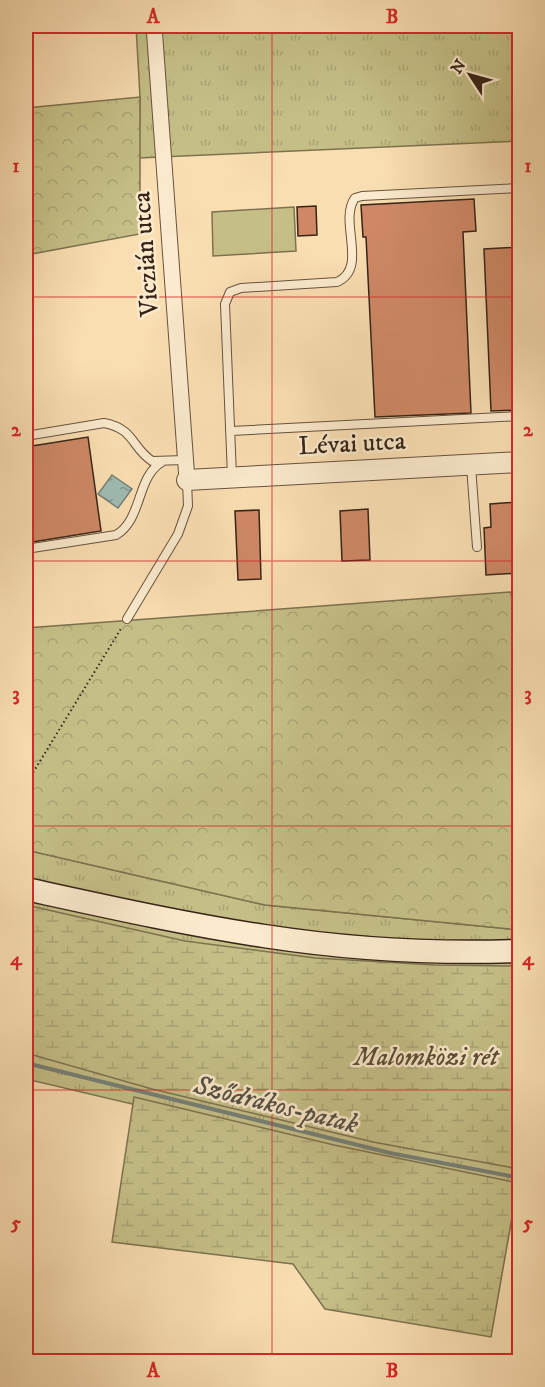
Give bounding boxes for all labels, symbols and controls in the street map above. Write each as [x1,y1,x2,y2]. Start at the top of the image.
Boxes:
text: A [146,5,161,30]
text: B [386,5,398,30]
north arrow [440,45,500,105]
text: N [447,56,471,78]
text: 1 [12,154,20,179]
text: 1 [524,154,532,179]
street label: Viczián utca [125,190,167,319]
text: 2 [11,418,22,443]
text: 2 [523,418,534,443]
street label: Lévai utca [298,425,406,463]
text: 3 [12,682,20,707]
text: 3 [524,682,532,707]
text: 4 [10,947,23,972]
text: 4 [522,947,535,972]
park label: Malomközi rét [352,1041,500,1074]
water label: Sződrákos-patak [189,1068,362,1142]
text: 5 [10,1211,21,1236]
text: 5 [522,1211,533,1236]
text: A [146,1359,161,1384]
text: B [386,1359,398,1384]

